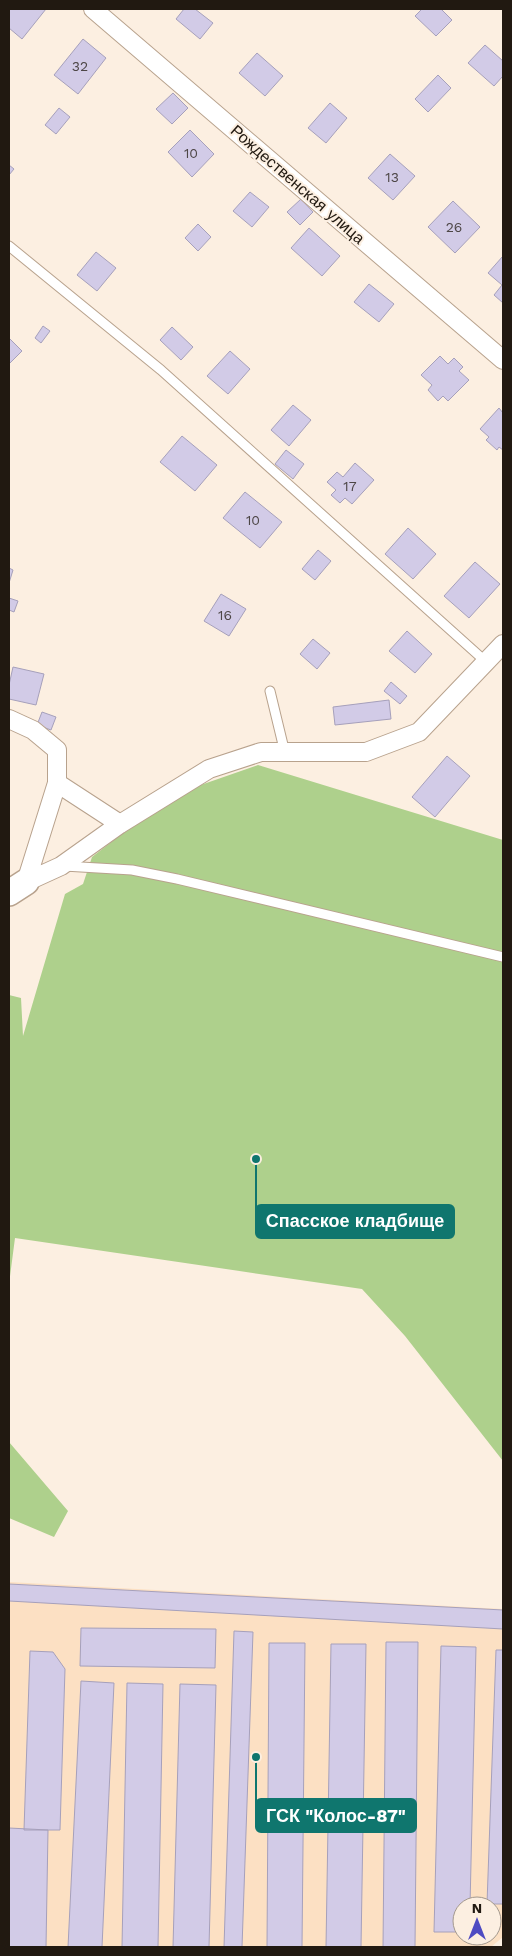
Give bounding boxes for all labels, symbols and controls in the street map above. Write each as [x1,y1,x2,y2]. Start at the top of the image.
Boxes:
house number: 32 [72,58,88,74]
street label: Рождественская улица [227,121,369,248]
house number: 10 [184,145,198,161]
house number: 13 [385,169,399,185]
house number: 26 [446,219,462,235]
house number: 17 [343,478,357,494]
house number: 10 [246,512,260,528]
house number: 16 [218,607,232,623]
callout: Спасское кладбище [256,1205,454,1238]
text: Спасское кладбище [266,1210,444,1231]
callout: ГСК "Колос-87" [256,1799,416,1832]
text: ГСК "Колос-87" [266,1805,406,1826]
north arrow [452,1896,502,1946]
text: N [472,1900,482,1916]

